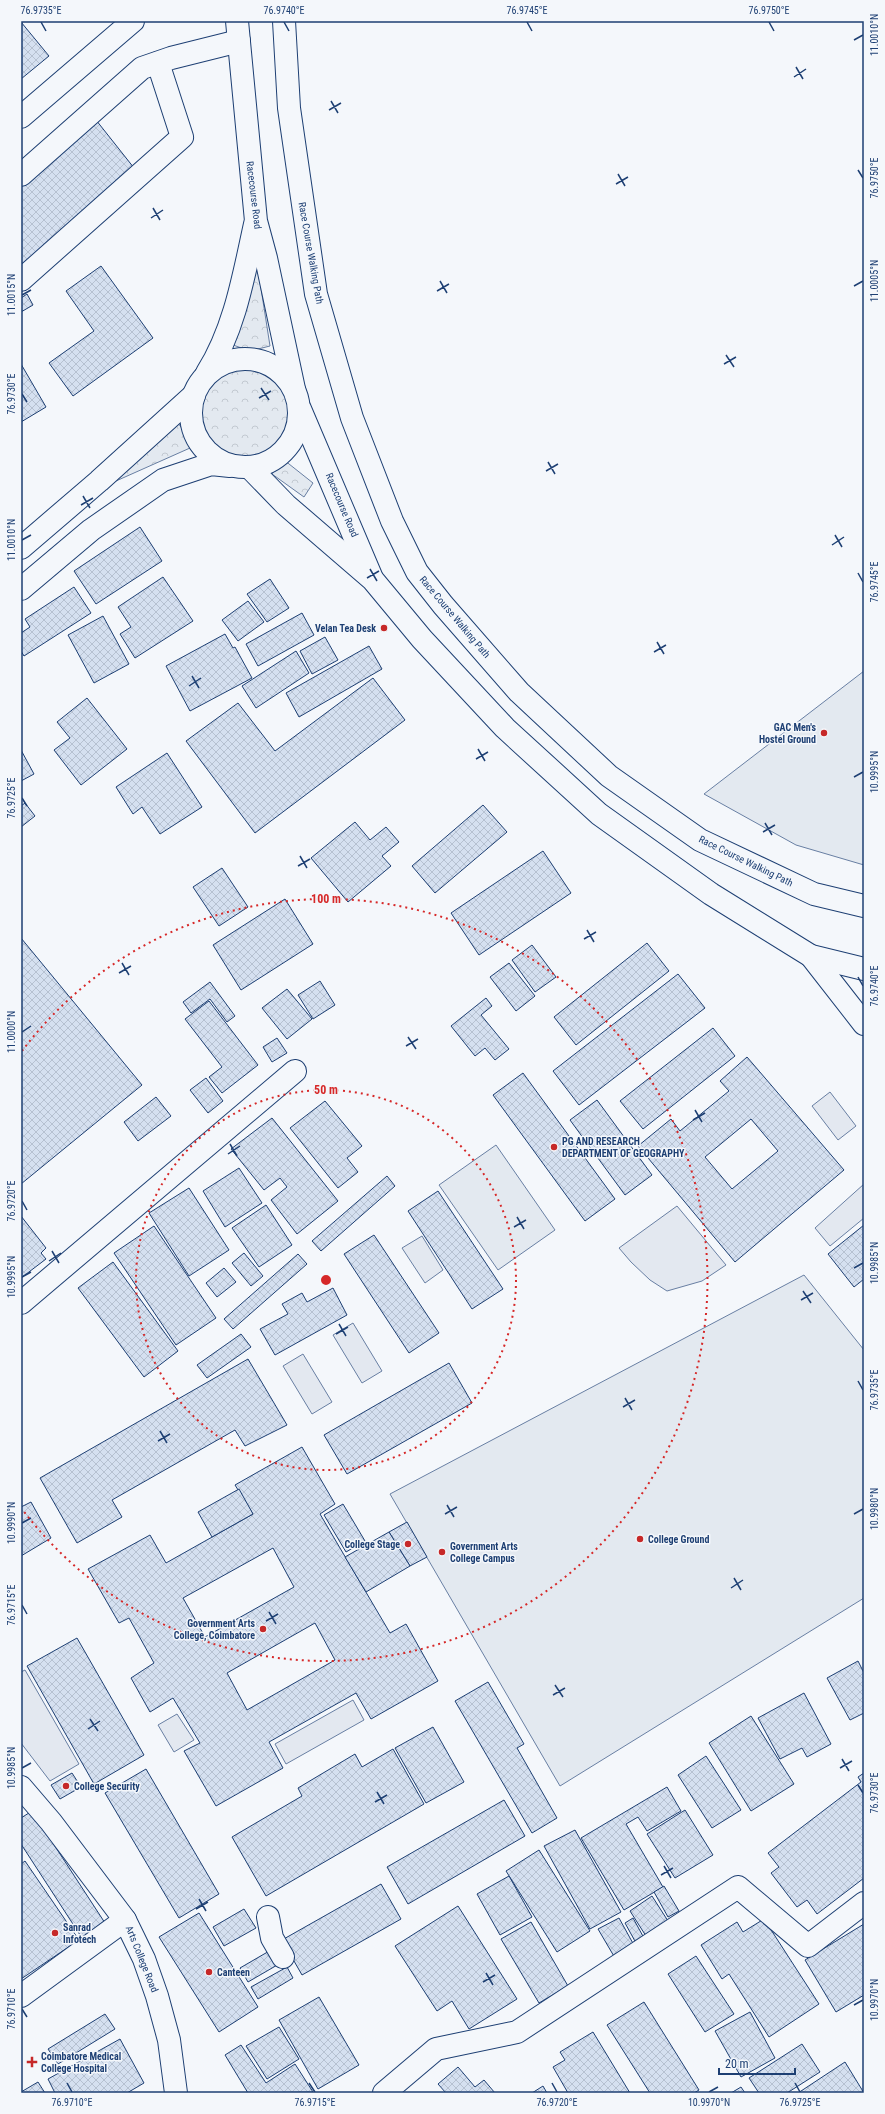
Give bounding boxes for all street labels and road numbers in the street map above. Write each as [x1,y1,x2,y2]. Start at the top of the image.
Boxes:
street label: Racecourse Road [244,160,264,230]
street label: Race Course Walking Path [297,201,325,305]
street label: Racecourse Road [324,471,360,539]
street label: Race Course Walking Path [418,574,493,660]
street label: Race Course Walking Path [697,833,795,889]
street label: Arts College Road [124,1924,160,1994]

